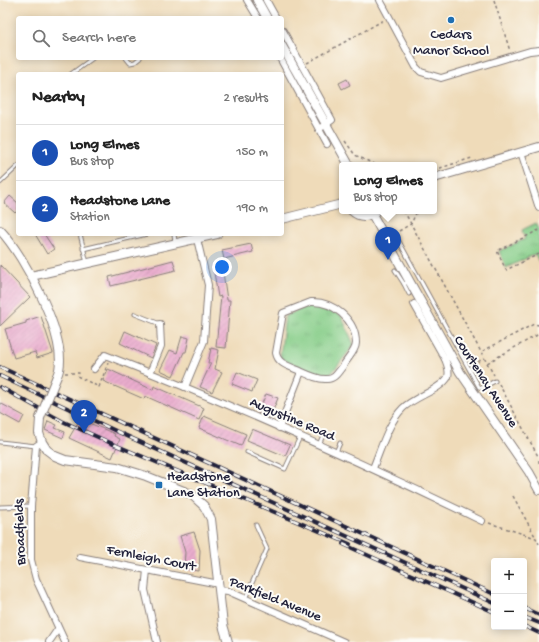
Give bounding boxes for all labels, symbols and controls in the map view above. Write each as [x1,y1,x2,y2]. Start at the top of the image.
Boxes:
marker: Cedars Manor School [446,15,456,25]
search box [16,16,284,60]
icon: search [30,27,52,49]
place label: Cedars Manor School [413,27,489,60]
text: Search here [62,29,136,47]
text: Nearby [32,88,85,108]
text: 2 results [223,91,268,106]
text: Long Elmes [70,136,139,154]
text: 1 [42,145,48,160]
text: 150 m [236,145,268,160]
text: Bus stop [70,154,114,169]
popup [339,162,437,214]
text: Long Elmes [353,172,423,190]
text: Bus stop [353,190,397,205]
text: Headstone Lane [70,192,170,210]
text: 2 [42,201,48,216]
text: 190 m [237,201,268,216]
text: Station [70,210,110,225]
pin: 1 [375,227,401,260]
your location [212,257,232,277]
street label: Courtenay Avenue [449,333,521,432]
street label: Augustine Road [247,394,339,446]
pin: 2 [71,400,97,433]
place label: Headstone Lane Station [167,469,240,502]
marker: Headstone Lane Station [154,480,164,490]
street label: Broadfields [11,498,31,566]
street label: Fernleigh Court [104,542,198,576]
map controls [491,558,527,630]
button: + [491,558,527,594]
street label: Parkfield Avenue [225,573,324,627]
button: − [491,594,527,630]

